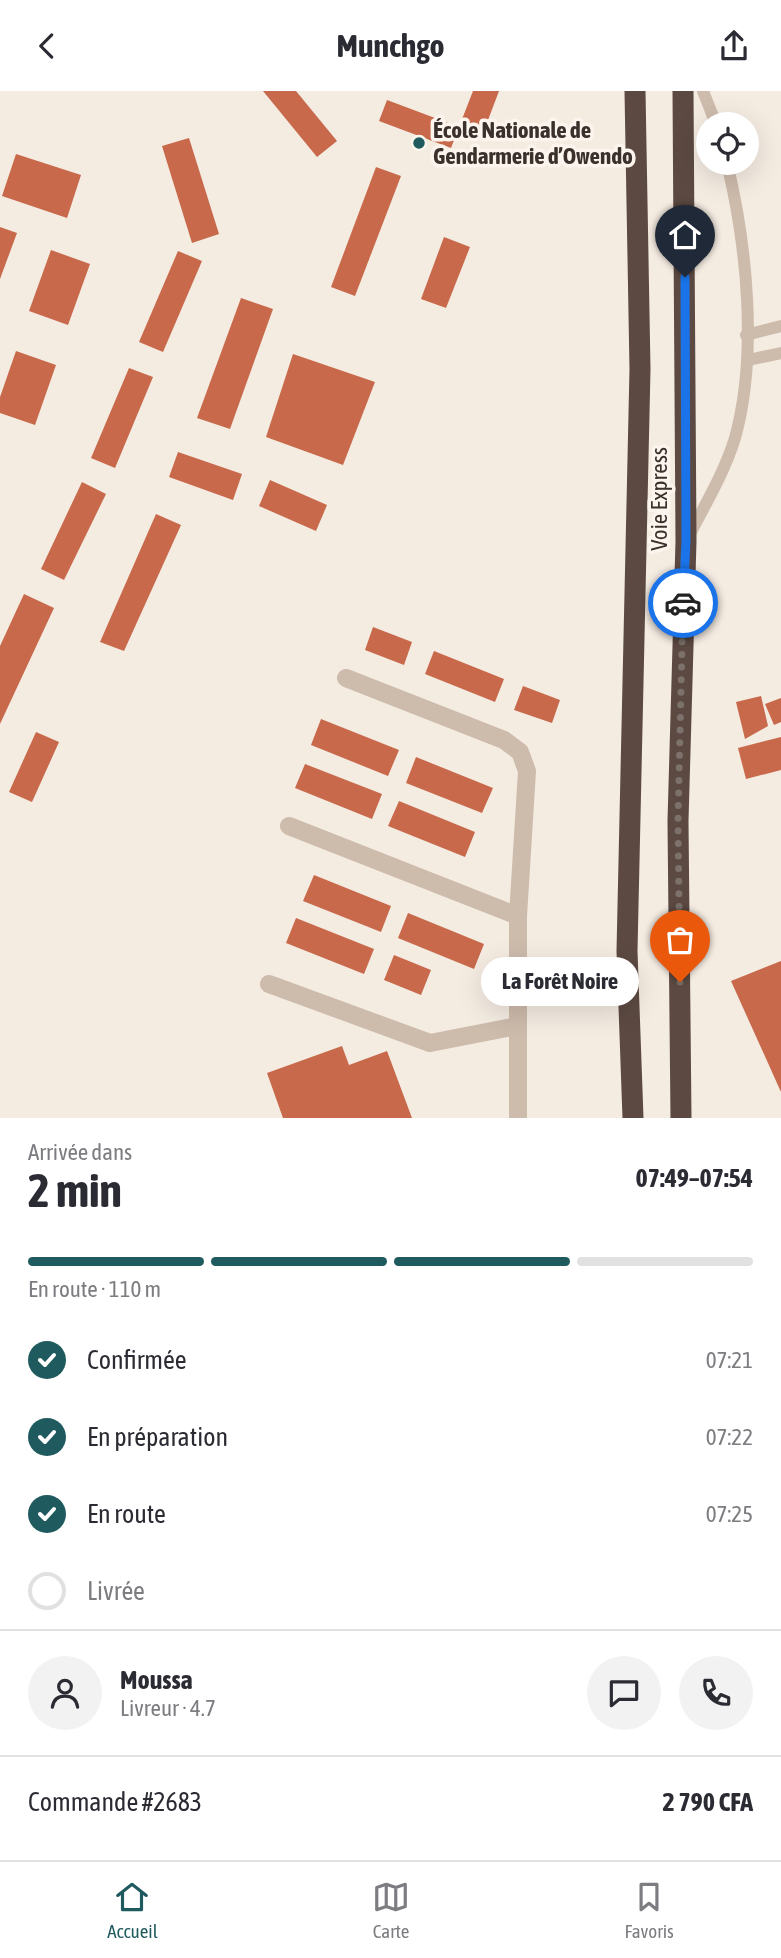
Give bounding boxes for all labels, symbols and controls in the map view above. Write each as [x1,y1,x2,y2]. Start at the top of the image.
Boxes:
icon: back [28,27,66,65]
text: Munchgo [337,27,444,64]
icon: share [715,27,753,65]
map controls [696,112,759,175]
button: locate [696,112,759,175]
place label: École Nationale de Gendarmerie d’Owendo [433,117,633,169]
marker: École Nationale de Gendarmerie d’Owendo [411,135,427,151]
pin [655,205,715,277]
icon: home [666,216,704,254]
street label: Voie Express [646,447,672,551]
courier [648,568,718,638]
icon: car [664,584,702,622]
pin [650,910,710,982]
icon: bag [661,921,699,959]
callout: La Forêt Noire [480,957,638,1007]
text: La Forêt Noire [502,968,618,994]
text: Arrivée dans [28,1139,132,1165]
text: 07:49–07:54 [636,1163,753,1193]
text: 2 min [28,1164,122,1217]
text: En route · 110 m [28,1276,161,1302]
icon: check [28,1341,66,1379]
text: Confirmée [87,1345,187,1375]
text: 07:21 [706,1347,753,1373]
icon: check [28,1418,66,1456]
text: En préparation [87,1422,228,1452]
text: 07:22 [706,1424,753,1450]
icon: check [28,1495,66,1533]
text: En route [87,1499,166,1529]
text: 07:25 [706,1501,753,1527]
text: Livrée [87,1576,145,1606]
button: person [28,1656,102,1730]
button: chat [587,1656,661,1730]
button: phone [679,1656,753,1730]
text: Moussa [120,1665,193,1695]
text: Livreur · 4.7 [120,1695,216,1721]
text: Commande #2683 [28,1787,202,1817]
text: 2 790 CFA [663,1787,753,1817]
tab: Accueil [107,1878,158,1942]
tab: Carte [372,1878,410,1942]
tab: Favoris [624,1878,674,1942]

